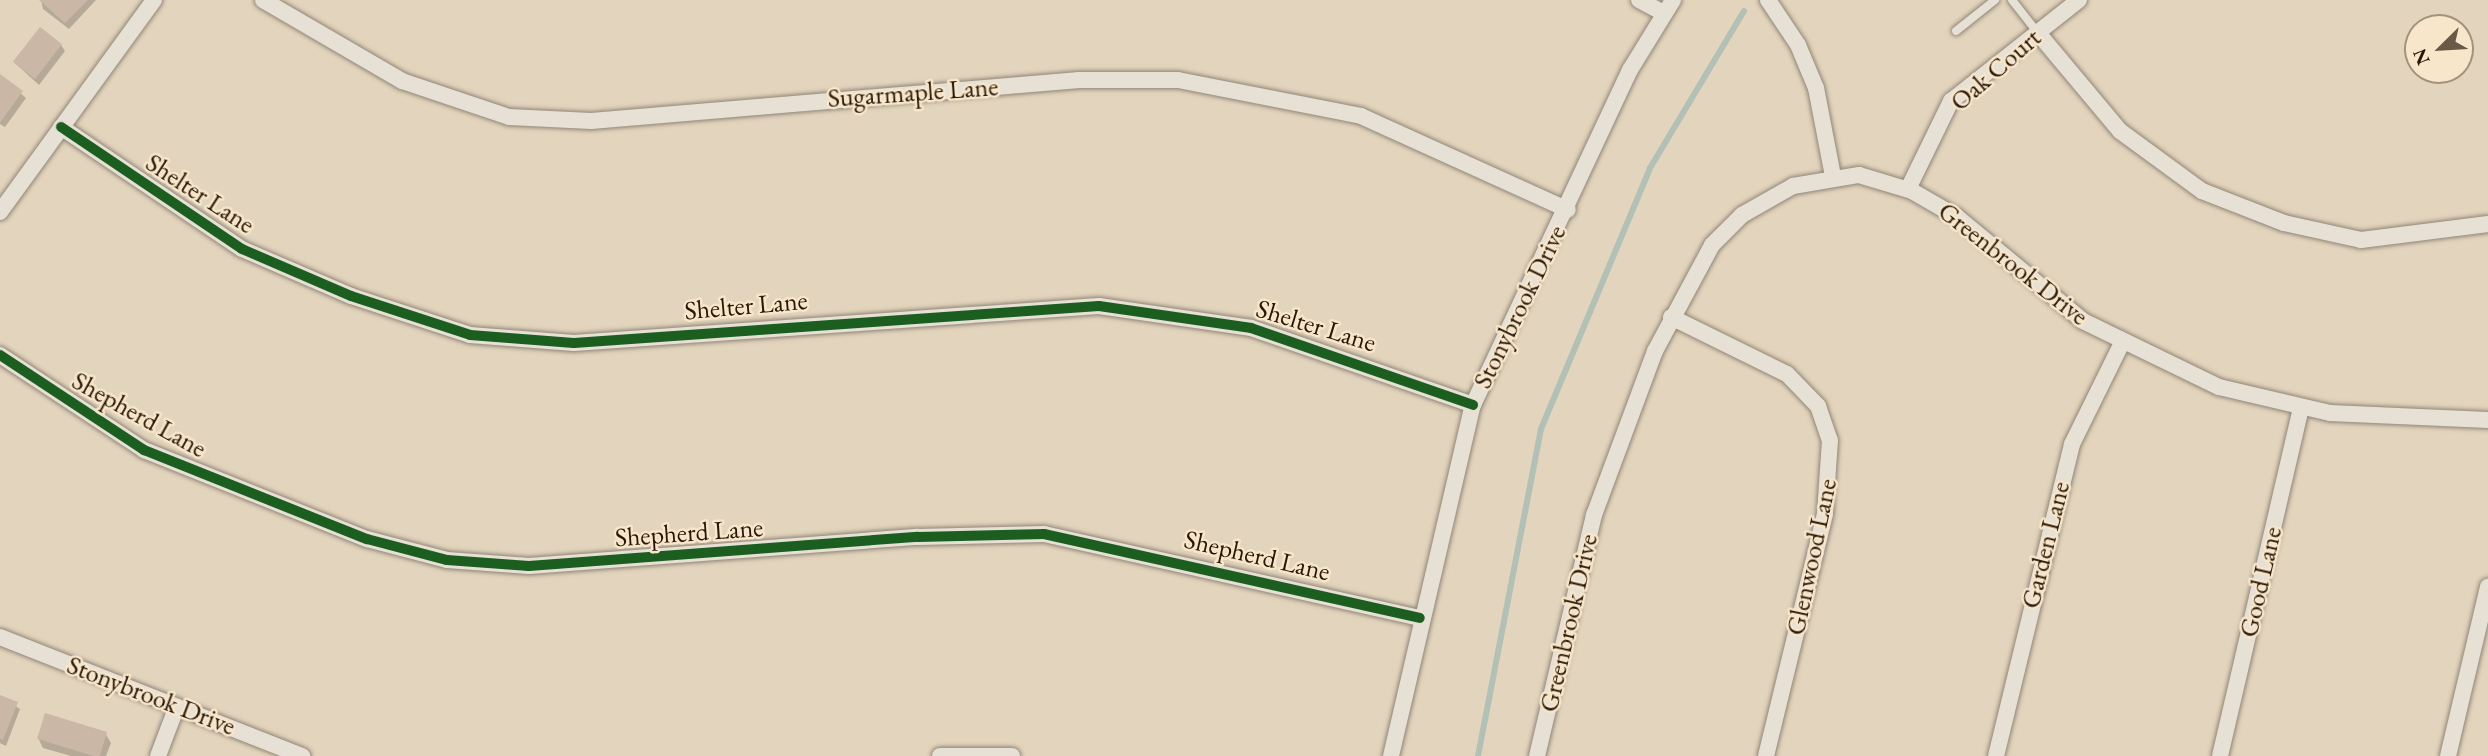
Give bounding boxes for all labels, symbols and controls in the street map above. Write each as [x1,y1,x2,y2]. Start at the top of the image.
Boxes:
north arrow [2404,14,2474,84]
street label: Oak Court [1944,22,2048,118]
text: N [2407,45,2436,69]
street label: Sugarmaple Lane [827,71,999,115]
street label: Shelter Lane [140,147,260,241]
street label: Greenbrook Drive [1932,196,2094,332]
street label: Stonybrook Drive [1467,220,1573,394]
street label: Shelter Lane [683,285,809,327]
street label: Shelter Lane [1252,293,1380,359]
street label: Shepherd Lane [66,365,212,465]
street label: Glenwood Lane [1780,476,1844,638]
street label: Garden Lane [2015,478,2077,612]
street label: Shepherd Lane [614,512,764,554]
street label: Shepherd Lane [1181,524,1333,588]
street label: Good Lane [2233,524,2289,640]
street label: Greenbrook Drive [1533,531,1605,715]
street label: Stonybrook Drive [63,650,239,742]

